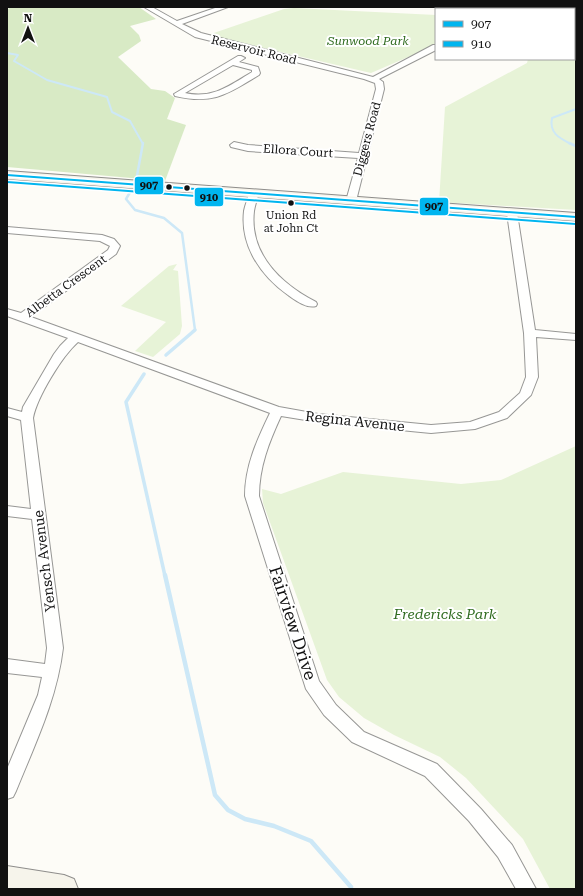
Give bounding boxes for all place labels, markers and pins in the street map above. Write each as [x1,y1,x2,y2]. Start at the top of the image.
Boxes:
unlabelled marker [164,182,174,192]
unlabelled marker [182,183,192,193]
marker: Union Rd at John Ct [286,198,296,208]
place label: Union Rd at John Ct [264,209,318,235]

